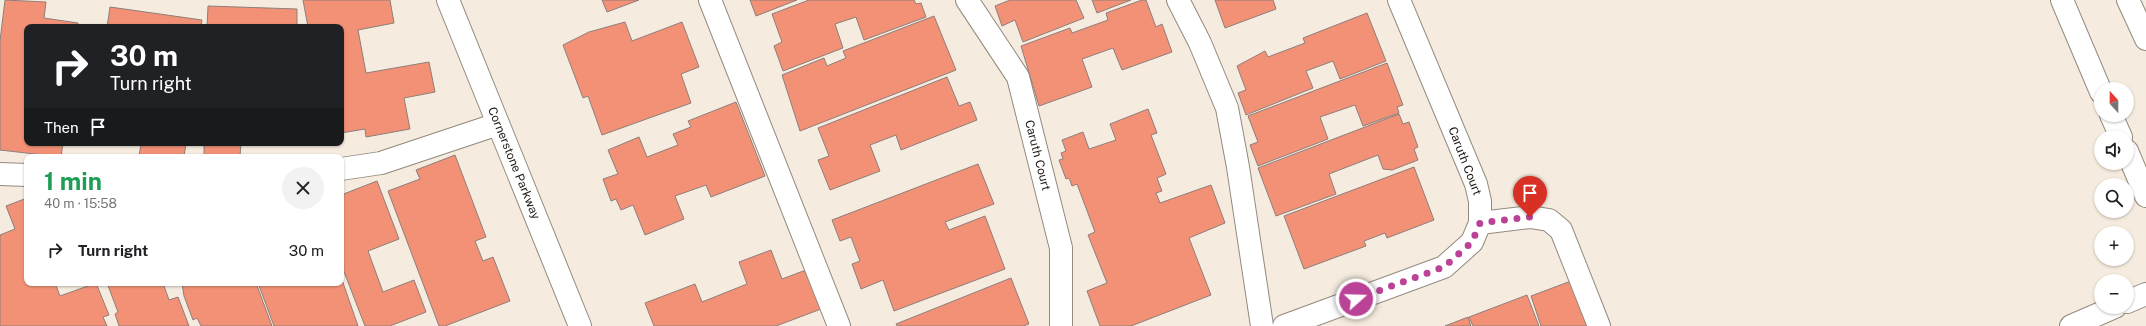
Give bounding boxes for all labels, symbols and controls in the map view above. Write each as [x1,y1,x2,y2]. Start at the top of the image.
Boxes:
text: 30 m [110,39,178,72]
icon: right [44,40,96,92]
text: Turn right [110,73,192,94]
north arrow [2094,82,2134,122]
map controls [2094,82,2134,314]
street label: Cornerstone Parkway [485,105,543,222]
icon: arrive [87,116,109,138]
street label: Caruth Court [1022,118,1053,192]
text: Then [44,119,79,136]
street label: Caruth Court [1446,125,1485,198]
button: sound [2094,130,2134,170]
text: 1 min [44,167,102,195]
button: close [282,167,324,209]
pin [1513,176,1547,217]
button: search [2094,178,2134,218]
icon: arrive [1519,182,1541,204]
text: 40 m · 15:58 [44,196,117,211]
button: + [2094,226,2134,266]
icon: right [44,239,66,261]
text: Turn right [78,242,148,259]
text: 30 m [289,242,324,259]
button: − [2094,274,2134,314]
position arrow [1335,278,1377,320]

